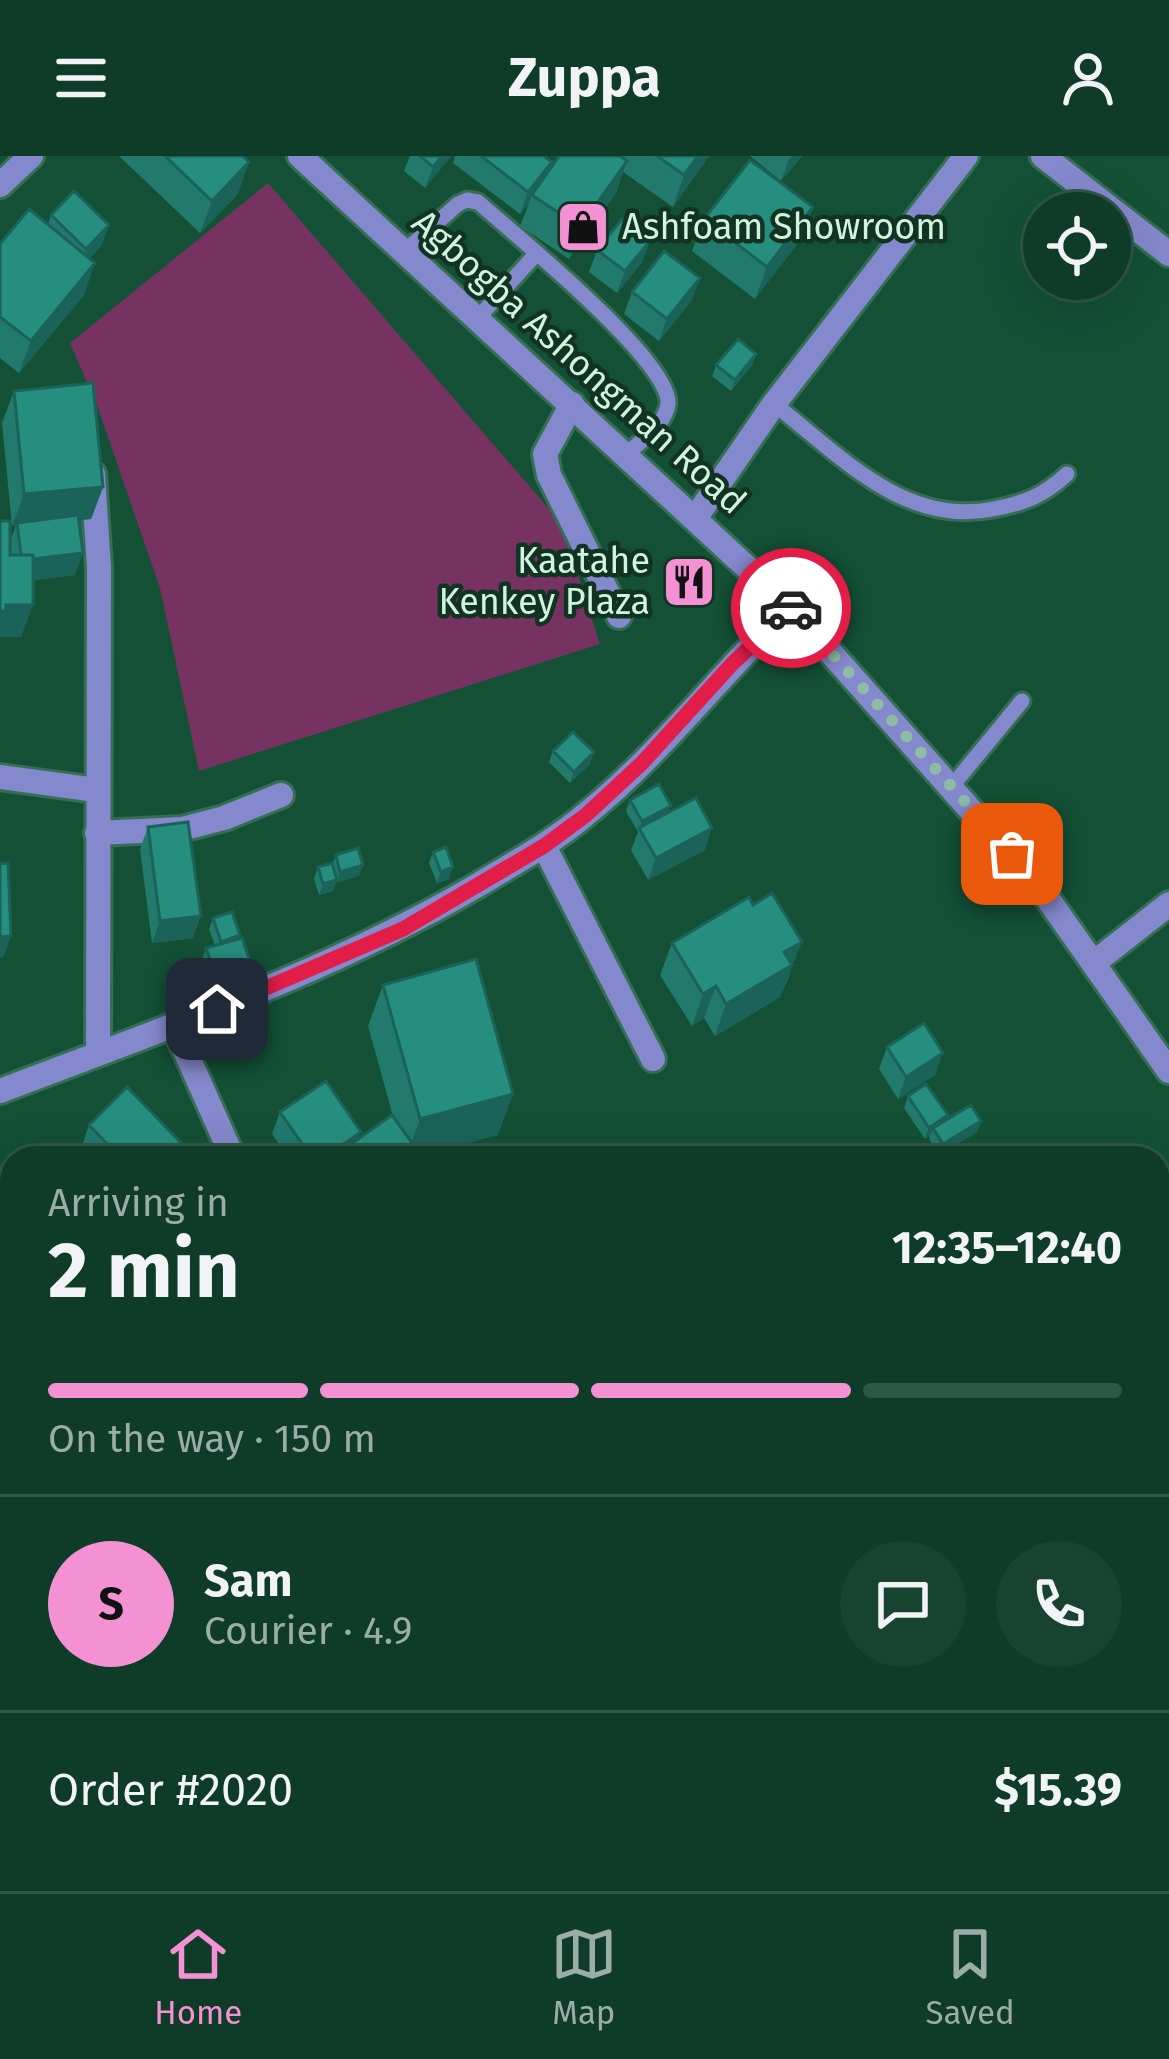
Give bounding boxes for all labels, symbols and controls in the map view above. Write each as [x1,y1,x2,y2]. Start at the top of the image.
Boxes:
icon: menu [48,45,114,111]
icon: person [1055,45,1121,111]
text: Zuppa [508,46,661,110]
map controls [1023,192,1131,300]
button: locate [1023,192,1131,300]
shop icon: Ashfoam Showroom [555,199,611,255]
street label: Agbogba Ashongman Road [403,200,755,524]
place label: Ashfoam Showroom [622,205,946,249]
place label: Kaatahe Kenkey Plaza [438,539,650,624]
courier [731,548,851,668]
restaurant icon: Kaatahe Kenkey Plaza [661,554,717,610]
icon: car [758,575,824,641]
pin [961,803,1063,905]
icon: bag [979,821,1045,887]
pin [166,958,268,1060]
icon: home [184,976,250,1042]
text: Arriving in [48,1180,229,1226]
text: 12:35–12:40 [892,1221,1122,1275]
text: 2 min [48,1224,240,1318]
text: On the way · 150 m [48,1416,376,1462]
button: chat [840,1541,966,1667]
button: phone [996,1541,1122,1667]
text: Sam [204,1554,292,1608]
text: S [98,1577,124,1631]
text: Courier · 4.9 [204,1608,413,1654]
text: Order #2020 [48,1763,293,1817]
text: $15.39 [994,1763,1122,1817]
tab: Home [154,1921,242,2033]
tab: Map [551,1921,617,2033]
tab: Saved [925,1921,1015,2033]

